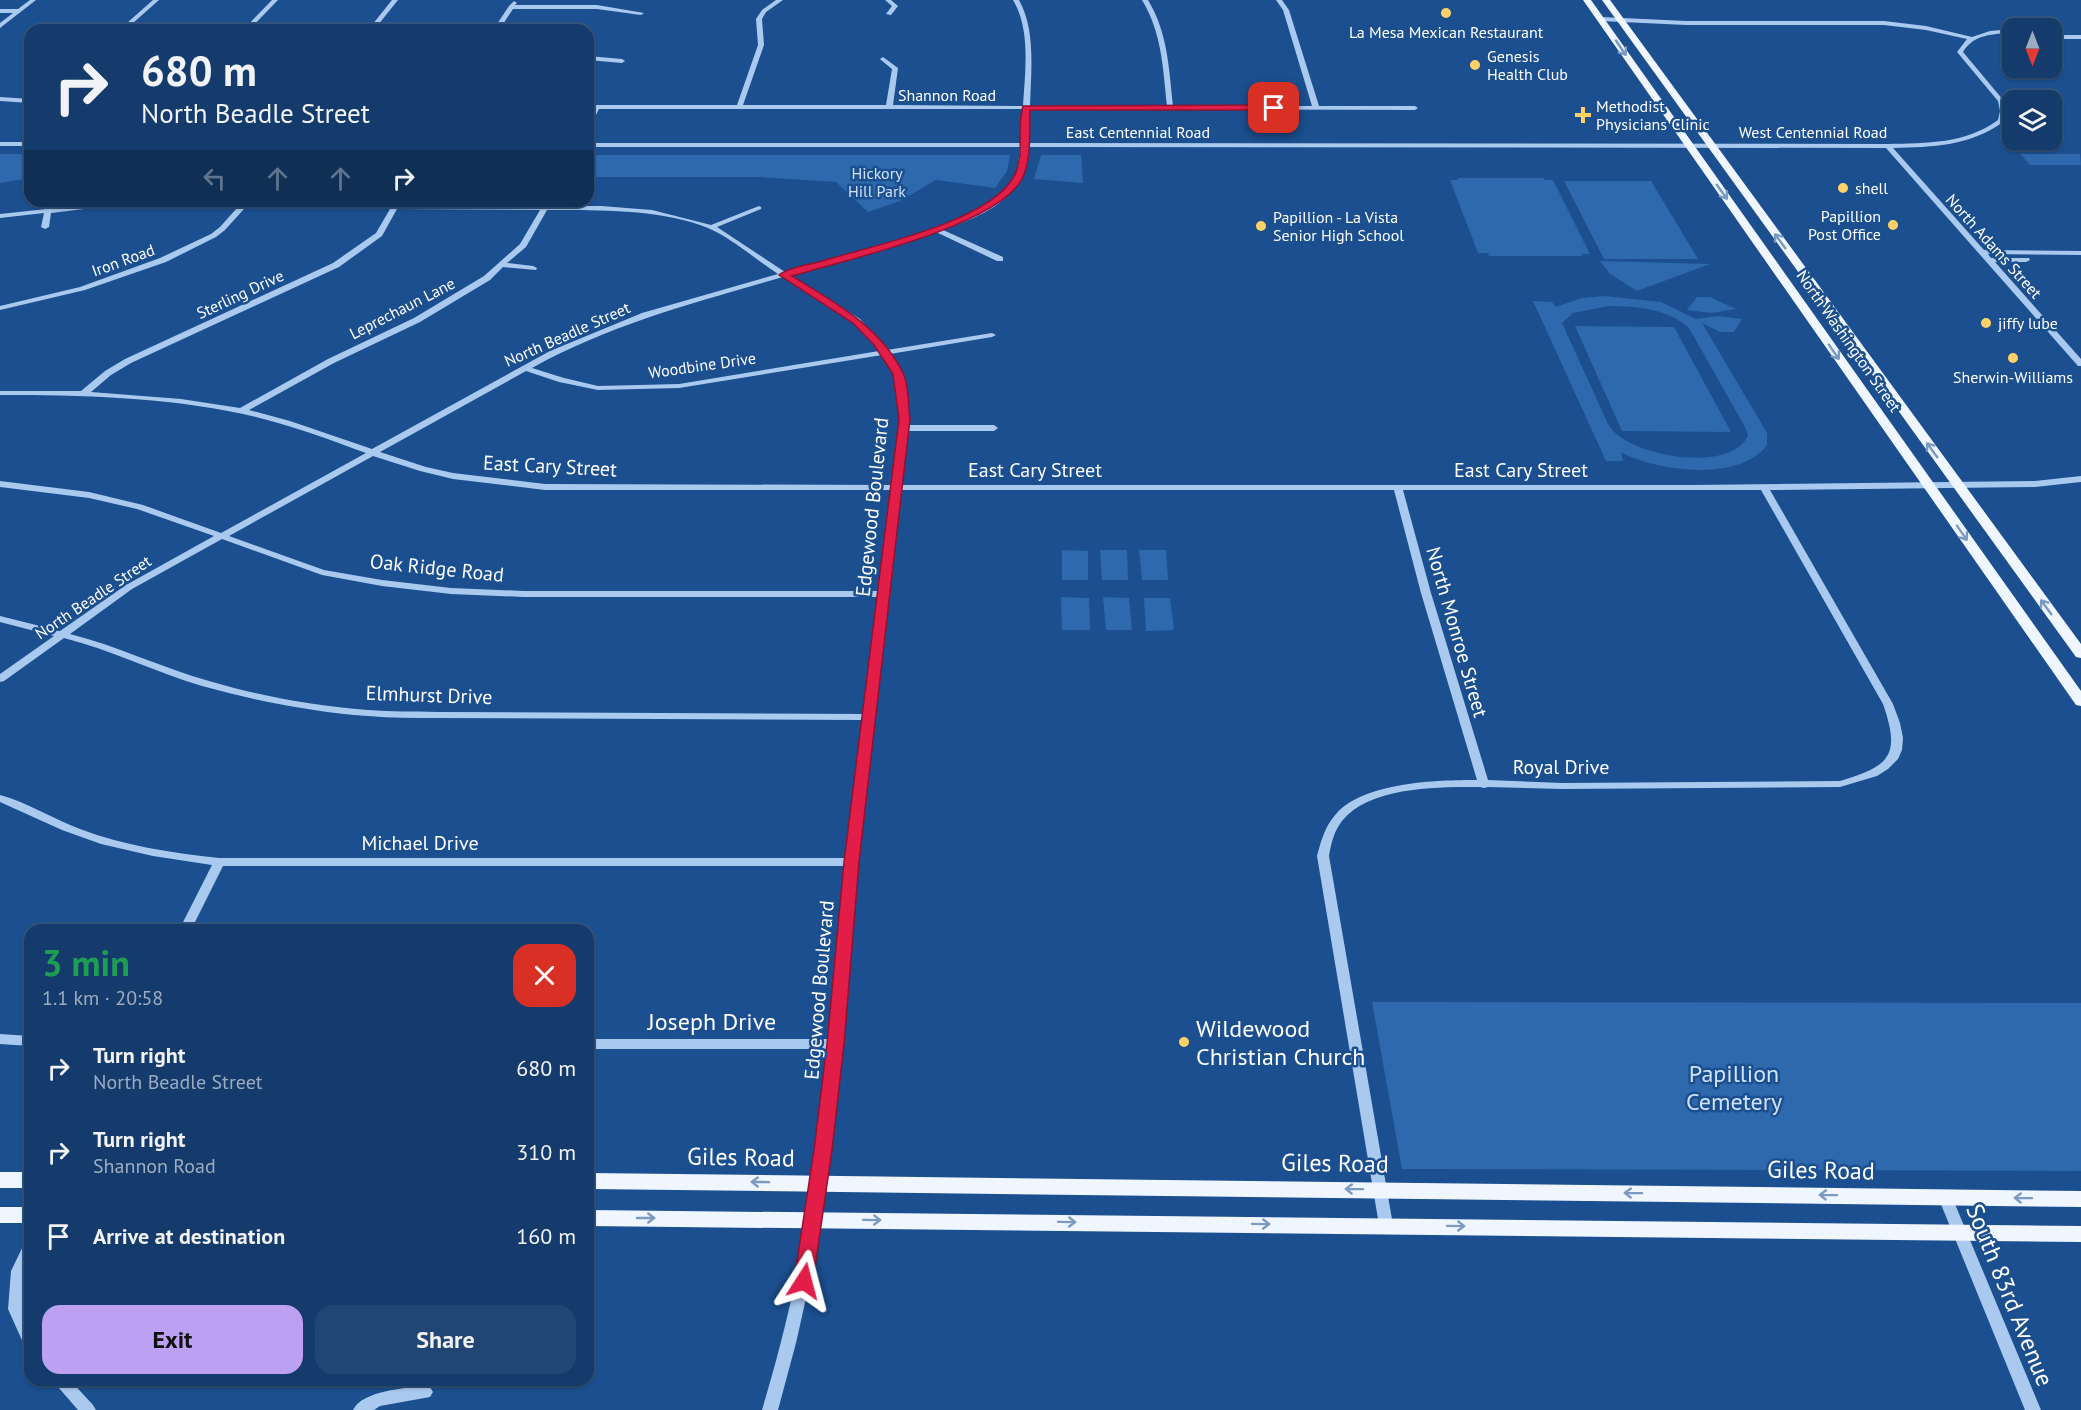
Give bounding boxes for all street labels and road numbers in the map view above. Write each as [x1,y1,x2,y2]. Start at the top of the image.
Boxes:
street label: Shannon Road [898,85,996,105]
street label: East Centennial Road [1066,122,1210,142]
street label: West Centennial Road [1739,122,1887,142]
street label: North Adams Street [1942,190,2047,303]
street label: Iron Road [89,239,157,281]
street label: Sterling Drive [193,265,287,323]
street label: North Washington Street [1792,266,1906,416]
street label: Leprechaun Lane [346,273,458,343]
street label: North Beadle Street [501,297,634,371]
street label: Woodbine Drive [647,348,757,382]
street label: Edgewood Boulevard [850,416,894,598]
street label: East Cary Street [482,450,618,483]
street label: East Cary Street [968,457,1102,483]
street label: East Cary Street [1454,457,1588,483]
street label: North Monroe Street [1420,544,1494,720]
street label: Oak Ridge Road [369,548,505,588]
street label: North Beadle Street [31,550,155,643]
street label: Elmhurst Drive [365,680,493,710]
street label: Royal Drive [1513,754,1609,780]
street label: Michael Drive [361,830,479,856]
street label: Edgewood Boulevard [798,899,840,1081]
street label: Joseph Drive [647,1006,776,1037]
street label: Giles Road [687,1141,795,1173]
street label: Giles Road [1281,1147,1389,1179]
street label: Giles Road [1767,1154,1875,1186]
street label: South 83rd Avenue [1959,1199,2061,1391]

